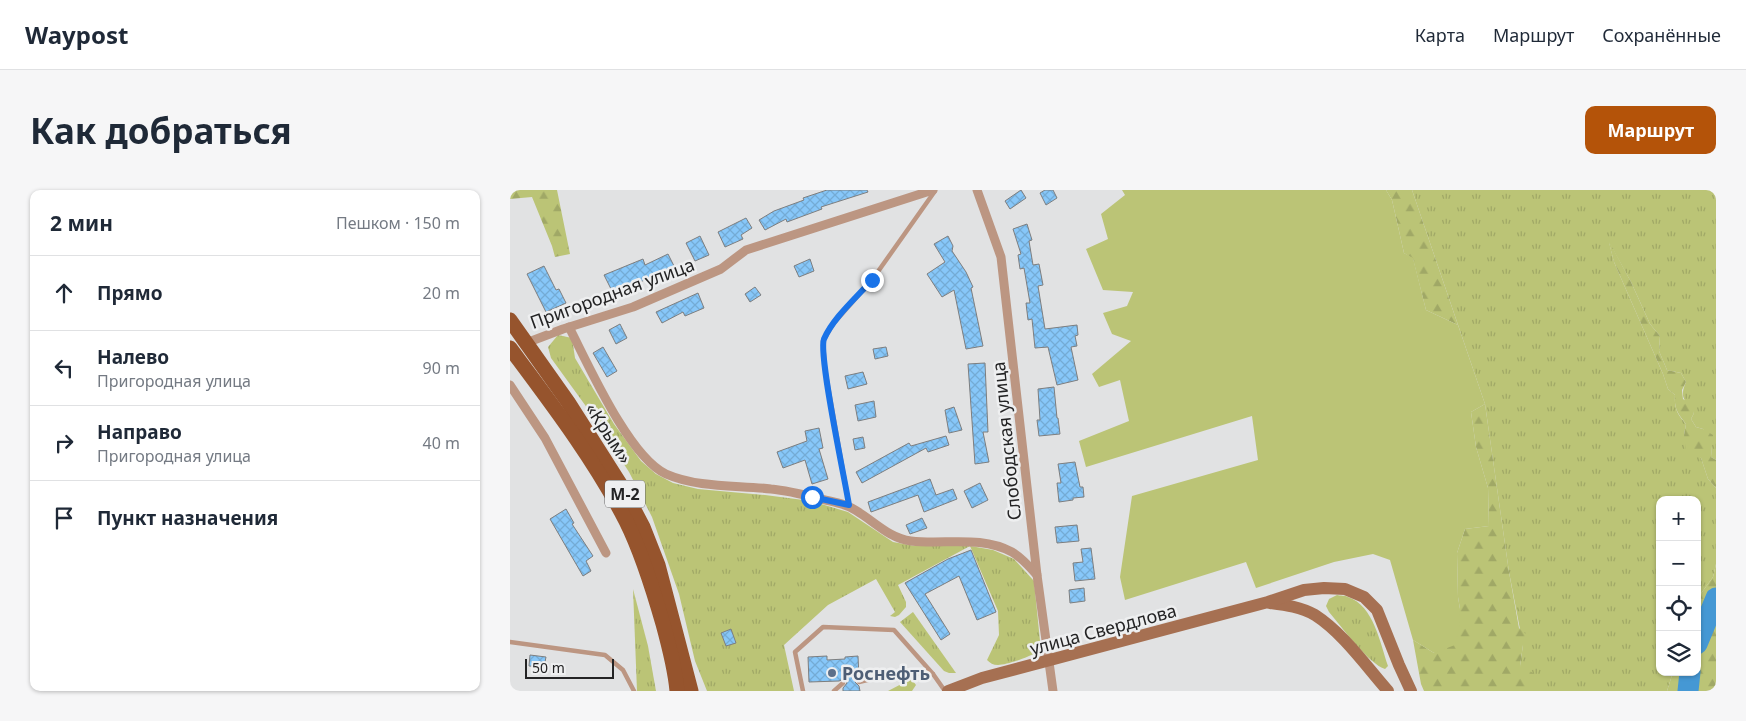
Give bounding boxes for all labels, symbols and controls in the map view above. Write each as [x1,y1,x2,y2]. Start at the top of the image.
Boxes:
text: Waypost [25,18,128,51]
text: Карта [1415,23,1465,47]
text: Маршрут [1493,23,1574,47]
text: Сохранённые [1602,23,1721,47]
button: Маршрут [1585,106,1716,154]
text: Как добраться [30,107,292,154]
text: 2 мин [50,209,113,237]
text: Пешком · 150 m [336,212,460,234]
street label: Пригородная улица [526,252,698,334]
route end [861,269,884,292]
icon: ahead [50,279,78,307]
text: Прямо [97,280,163,306]
text: 20 m [423,282,460,304]
text: Налево [97,344,169,370]
icon: left [50,354,78,382]
text: 90 m [423,357,460,379]
street label: Слободская улица [986,361,1026,521]
text: Пригородная улица [97,370,251,392]
street label: «Крым» [580,398,638,468]
text: Направо [97,419,182,445]
icon: right [50,429,78,457]
text: 40 m [423,432,460,454]
text: Пригородная улица [97,445,251,467]
road number: М-2 [605,480,645,508]
route start [801,486,824,509]
map controls [1656,496,1701,676]
button: + [1656,496,1701,541]
icon: arrive [50,504,78,532]
text: Пункт назначения [97,505,278,531]
button: − [1656,541,1701,586]
button: locate [1656,586,1701,631]
street label: улица Свердлова [1027,598,1179,660]
button: layers [1656,631,1701,676]
scale bar [525,656,614,679]
text: 50 m [532,658,565,677]
place label: Роснефть [842,661,930,685]
marker: Роснефть [826,667,838,679]

